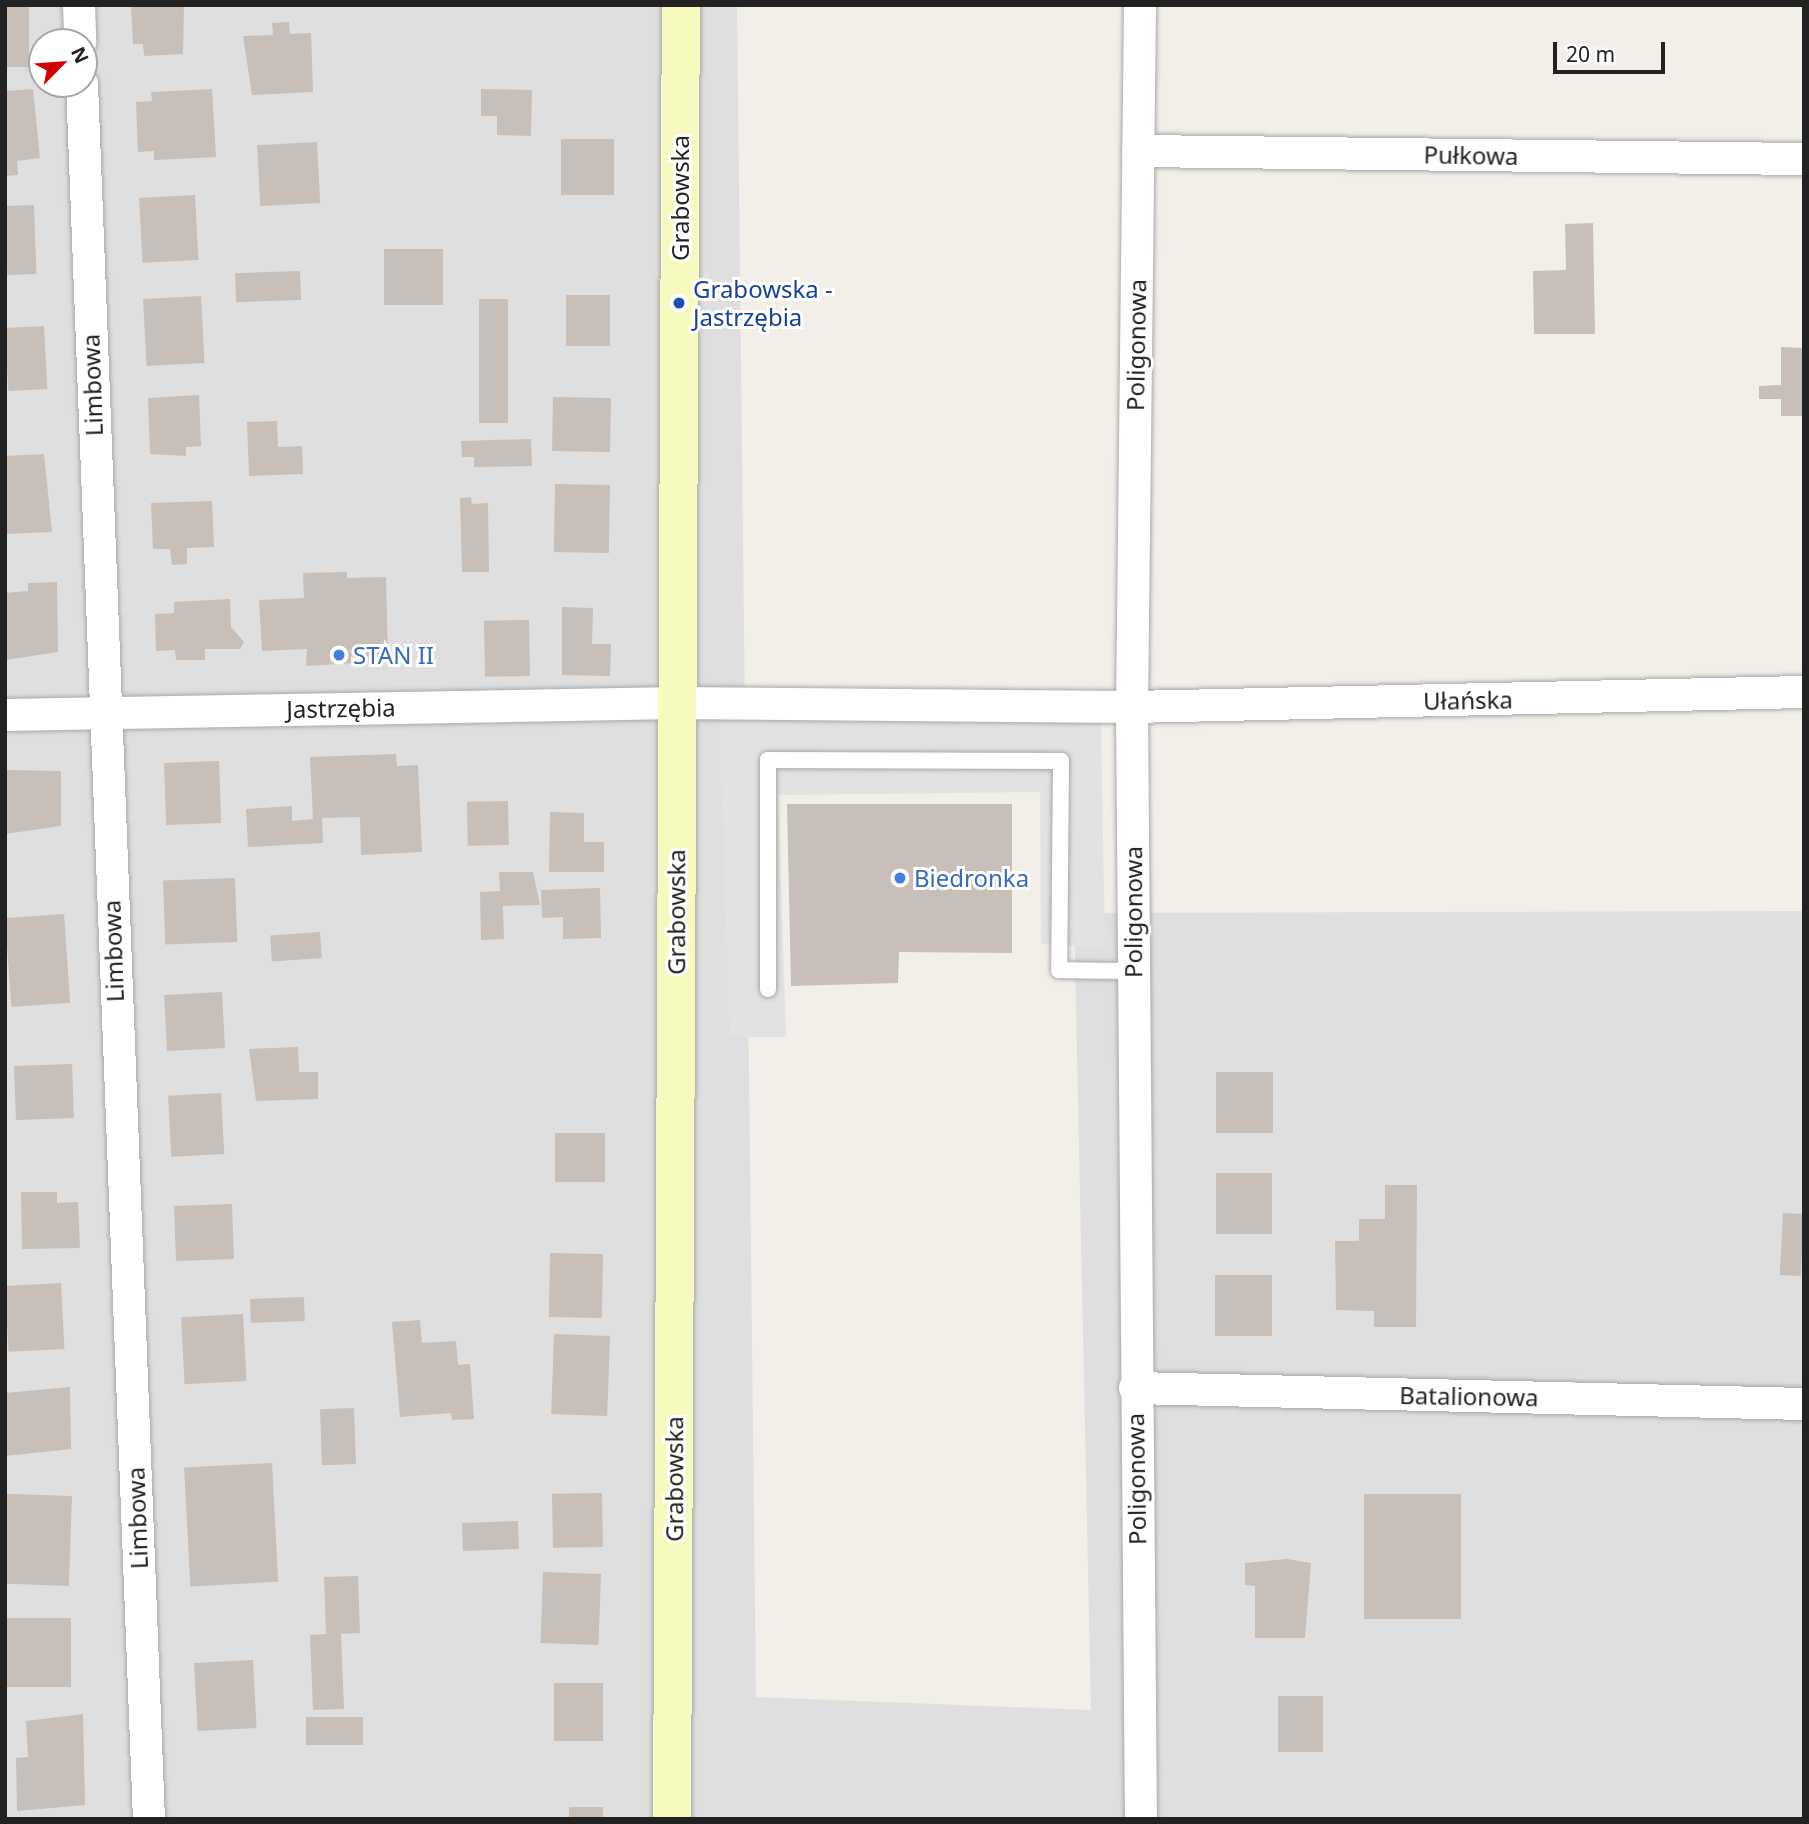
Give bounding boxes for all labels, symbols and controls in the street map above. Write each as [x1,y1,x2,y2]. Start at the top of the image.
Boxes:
north arrow [28,28,98,98]
scale bar [1557,28,1669,72]
text: 20 m [1566,40,1615,68]
text: N [65,42,95,67]
street label: Grabowska [666,135,694,261]
street label: Pułkowa [1423,140,1519,170]
place label: Grabowska - Jastrzębia [693,275,833,331]
street label: Poligonowa [1120,279,1152,411]
marker: Grabowska - Jastrzębia [671,295,687,311]
street label: Limbowa [76,333,108,437]
place label: STAN II [353,641,434,669]
marker: STAN II [331,647,347,663]
street label: Ułańska [1423,685,1513,715]
street label: Jastrzębia [286,693,396,723]
street label: Poligonowa [1119,846,1147,978]
street label: Grabowska [662,849,690,975]
place label: Biedronka [914,864,1029,892]
marker: Biedronka [892,870,908,886]
street label: Limbowa [97,899,129,1003]
street label: Batalionowa [1399,1380,1539,1412]
street label: Poligonowa [1120,1413,1152,1545]
street label: Grabowska [660,1416,688,1542]
street label: Limbowa [121,1466,153,1570]

